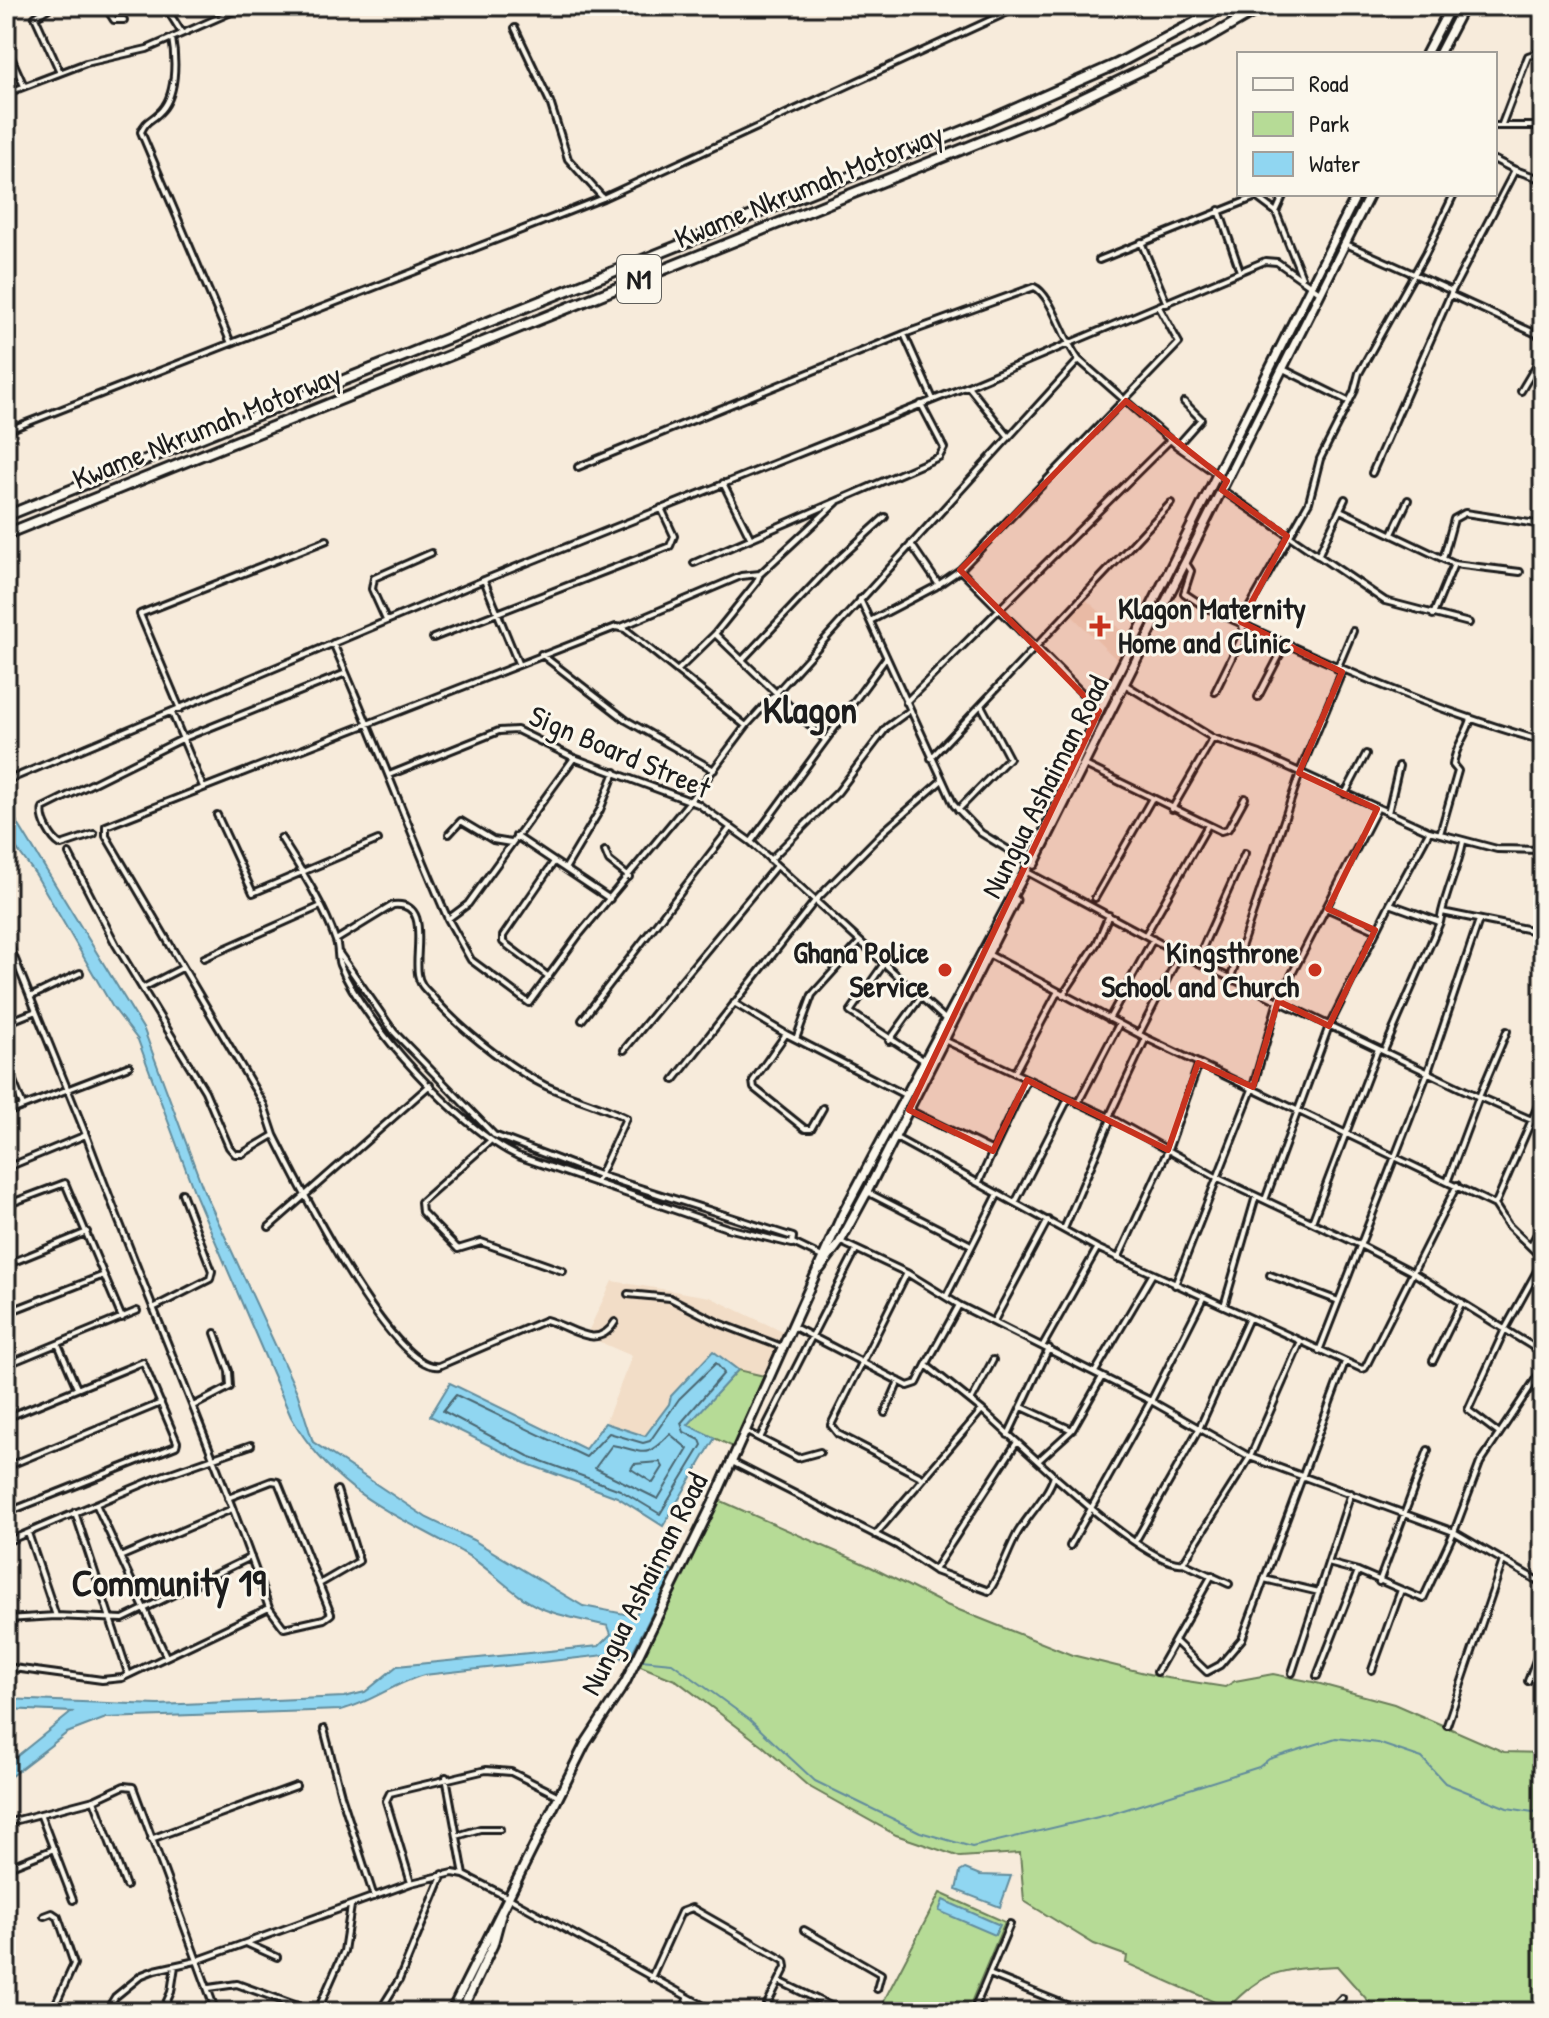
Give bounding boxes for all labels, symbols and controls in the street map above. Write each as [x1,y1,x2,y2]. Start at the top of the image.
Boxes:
legend [1237,52,1497,196]
text: Road [1309,67,1348,99]
text: Park [1309,107,1349,139]
street label: Kwame Nkrumah Motorway [668,113,949,257]
text: Water [1309,147,1360,179]
road number: N1 [617,255,661,303]
street label: Kwame Nkrumah Motorway [66,354,347,498]
place label: Klagon Maternity Home and Clinic [1118,588,1306,662]
marker: Klagon Maternity Home and Clinic [1089,615,1111,637]
street label: Nungua Ashaiman Road [971,668,1118,905]
district label: Klagon [763,683,857,736]
street label: Sign Board Street [524,695,718,808]
place label: Ghana Police Service [793,932,929,1006]
place label: Kingsthrone School and Church [1101,932,1299,1006]
marker: Ghana Police Service [936,961,954,979]
marker: Kingsthrone School and Church [1306,961,1324,979]
street label: Nungua Ashaiman Road [570,1465,717,1702]
district label: Community 19 [72,1556,266,1609]

